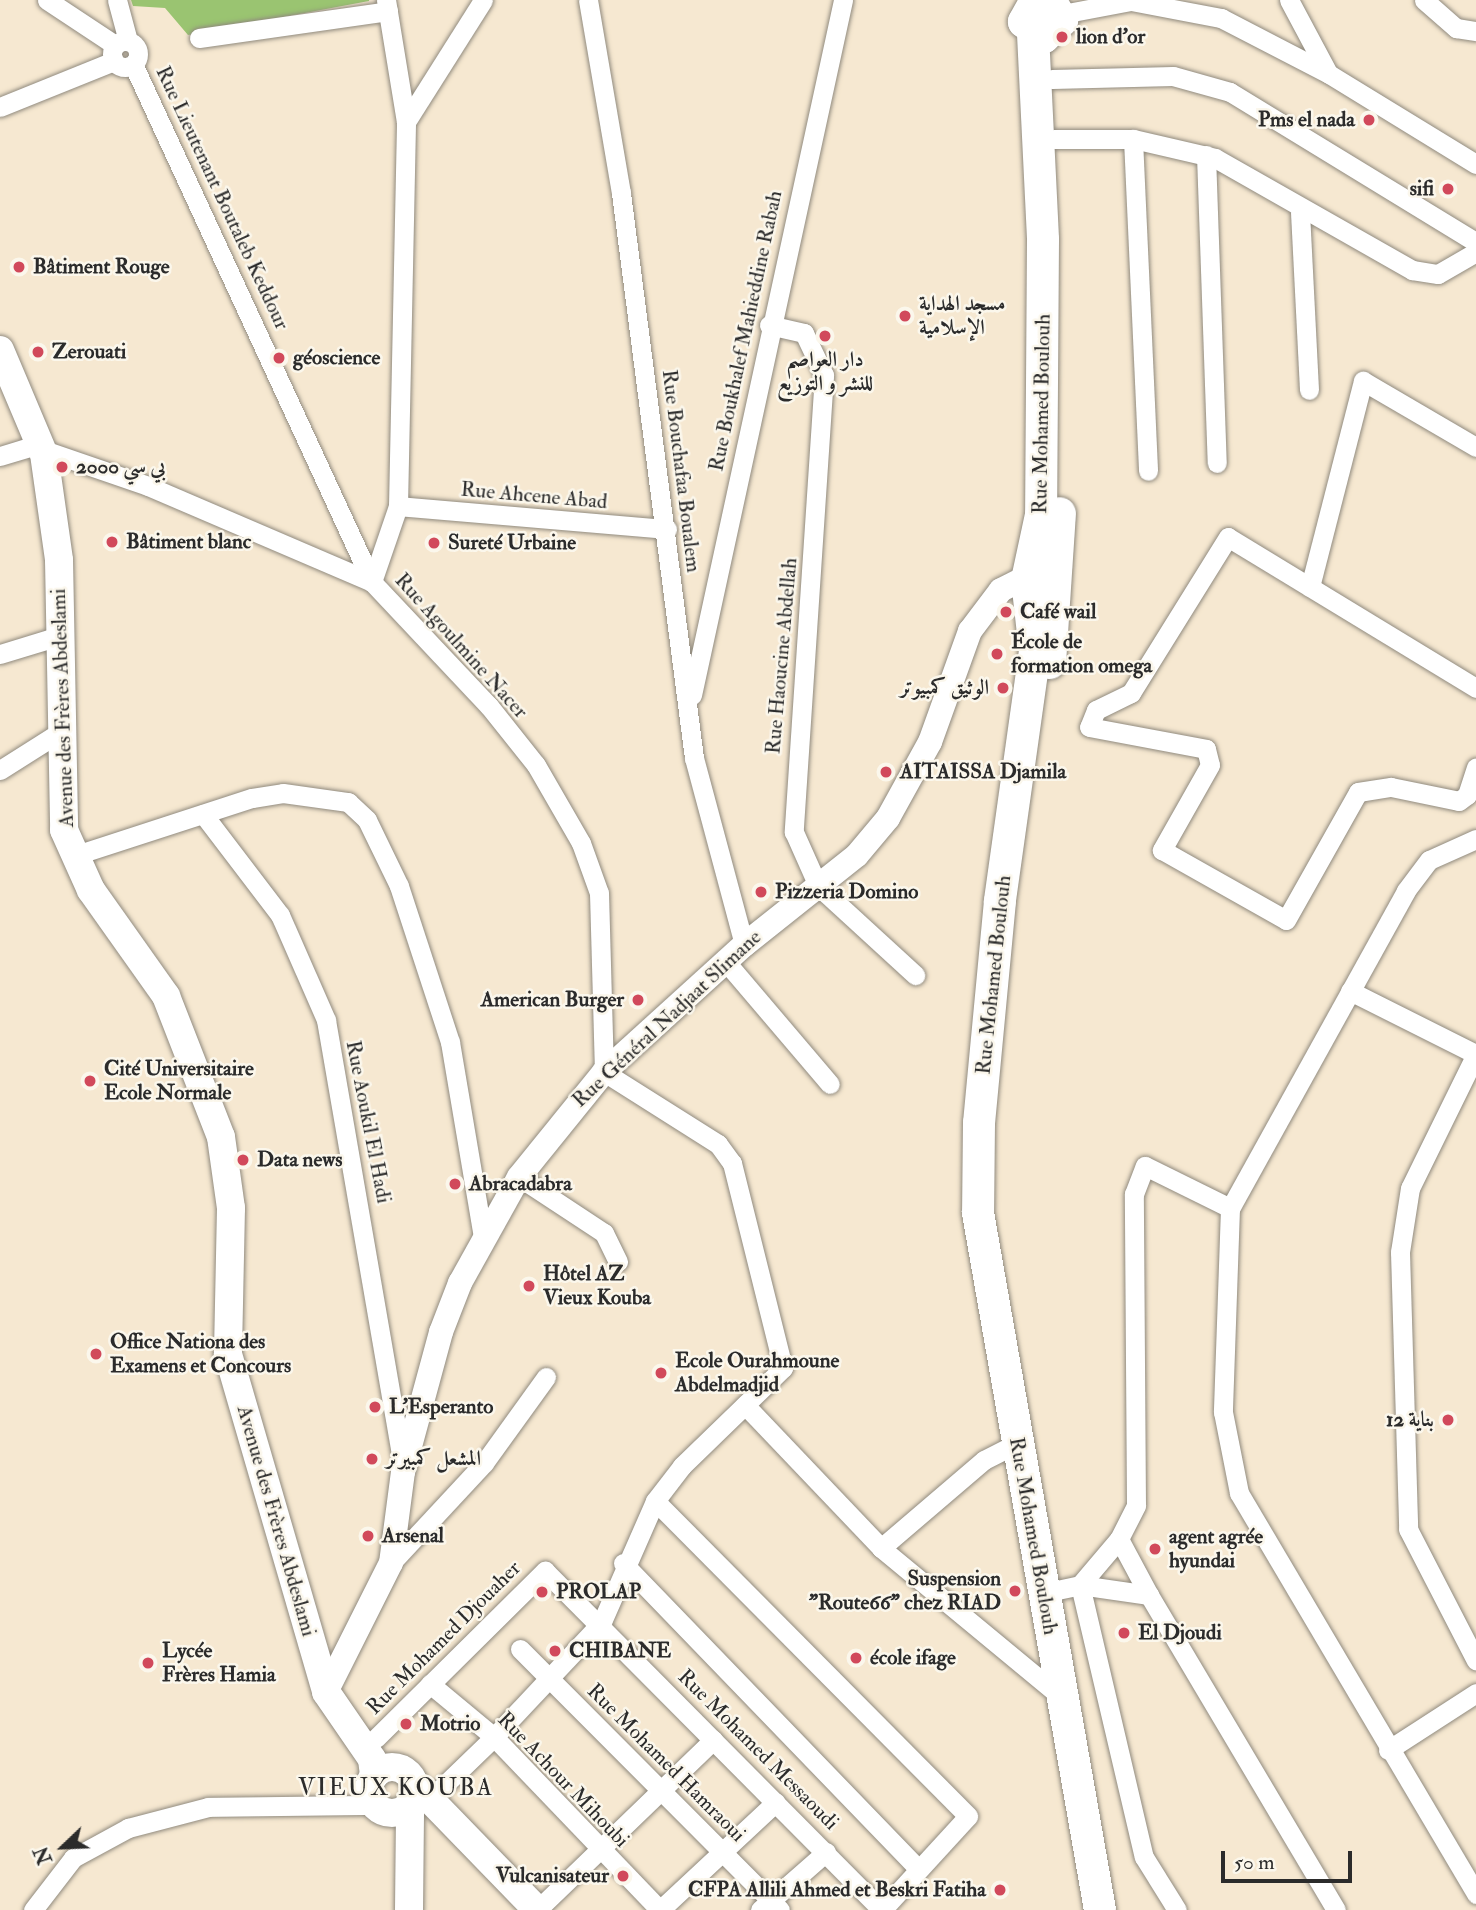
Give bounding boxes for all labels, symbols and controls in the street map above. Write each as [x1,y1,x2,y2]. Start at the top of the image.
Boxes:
place label: lion d'or [1076,24,1145,50]
marker: lion d'or [1054,29,1070,45]
street label: Rue Lieutenant Boutaleb Keddour [150,62,294,334]
place label: Pms el nada [1258,107,1355,133]
marker: Pms el nada [1361,112,1377,128]
place label: sifi [1410,176,1434,202]
marker: sifi [1440,181,1456,197]
street label: Rue Boukhalef Mahieddine Rabah [704,188,788,474]
place label: Bâtiment Rouge [33,254,170,280]
marker: Bâtiment Rouge [11,259,27,275]
place label: مسجد الهداية الإسلامية [919,291,1005,341]
marker: مسجد الهداية الإسلامية [897,308,913,324]
street label: Rue Mohamed Boulouh [1028,314,1056,514]
marker: دار العواصم للنشر و التوزيع [817,328,833,344]
place label: Zerouati [52,339,126,365]
marker: Zerouati [30,344,46,360]
place label: géoscience [293,345,380,371]
place label: دار العواصم للنشر و التوزيع [777,347,873,397]
marker: géoscience [271,350,287,366]
street label: Rue Bouchafaa Boualem [656,368,706,574]
place label: بي سي 2000 [76,454,166,480]
marker: بي سي 2000 [54,459,70,475]
street label: Rue Ahcene Abad [460,477,608,515]
place label: Bâtiment blanc [126,529,251,555]
place label: Sureté Urbaine [448,530,576,556]
marker: Bâtiment blanc [104,534,120,550]
marker: Sureté Urbaine [426,535,442,551]
street label: Rue Haoucine Abdellah [761,557,803,755]
street label: Rue Agoulmine Nacer [389,568,533,724]
street label: Avenue des Frères Abdeslami [46,588,80,828]
place label: Café wail [1020,599,1096,625]
marker: Café wail [998,604,1014,620]
place label: École de formation omega [1011,629,1152,679]
marker: École de formation omega [989,646,1005,662]
place label: الوثيق كمبيوتر [900,675,989,701]
marker: الوثيق كمبيوتر [995,680,1011,696]
place label: AITAISSA Djamila [900,759,1066,785]
marker: AITAISSA Djamila [878,764,894,780]
street label: Rue Mohamed Boulouh [971,874,1017,1076]
place label: Pizzeria Domino [775,879,918,905]
marker: Pizzeria Domino [753,884,769,900]
street label: Rue Général Nadjaat Slimane [567,925,767,1113]
place label: American Burger [481,987,624,1013]
marker: American Burger [630,992,646,1008]
street label: Rue Aoukil El Hadi [340,1038,396,1206]
place label: Cité Universitaire Ecole Normale [104,1056,254,1106]
marker: Cité Universitaire Ecole Normale [82,1073,98,1089]
place label: Data news [257,1147,342,1173]
marker: Data news [235,1152,251,1168]
place label: Abracadabra [469,1171,572,1197]
marker: Abracadabra [447,1176,463,1192]
place label: Hôtel AZ Vieux Kouba [543,1261,651,1311]
marker: Hôtel AZ Vieux Kouba [521,1278,537,1294]
place label: Office Nationa des Examens et Concours [110,1329,291,1379]
marker: Office Nationa des Examens et Concours [88,1346,104,1362]
place label: Ecole Ourahmoune Abdelmadjid [675,1348,839,1398]
marker: Ecole Ourahmoune Abdelmadjid [653,1365,669,1381]
place label: L'Esperanto [389,1394,493,1420]
marker: L'Esperanto [367,1399,383,1415]
street label: Avenue des Frères Abdeslami [231,1403,321,1639]
place label: بناية 12 [1386,1407,1434,1433]
marker: بناية 12 [1440,1412,1456,1428]
street label: Rue Mohamed Boulouh [1003,1435,1063,1637]
place label: المشعل كمبيرتر [386,1446,481,1472]
marker: المشعل كمبيرتر [364,1451,380,1467]
place label: Arsenal [382,1523,444,1549]
place label: agent agrée hyundai [1169,1524,1263,1574]
marker: Arsenal [360,1528,376,1544]
marker: agent agrée hyundai [1147,1541,1163,1557]
street label: Rue Mohamed Djouaher [362,1556,526,1720]
place label: Suspension "Route66" chez RIAD [809,1566,1001,1616]
place label: PROLAP [556,1579,641,1605]
marker: Suspension "Route66" chez RIAD [1007,1583,1023,1599]
marker: PROLAP [534,1584,550,1600]
place label: El Djoudi [1138,1620,1222,1646]
marker: El Djoudi [1116,1625,1132,1641]
place label: Lycée Frères Hamia [162,1638,276,1688]
place label: CHIBANE [569,1638,671,1664]
marker: CHIBANE [547,1643,563,1659]
place label: école ifage [870,1645,956,1671]
marker: école ifage [848,1650,864,1666]
marker: Lycée Frères Hamia [140,1655,156,1671]
street label: Rue Mohamed Messaoudi [672,1664,844,1836]
street label: Rue Mohamed Hamraoui [582,1679,750,1847]
street label: Rue Achour Mihoubi [492,1707,634,1853]
place label: Motrio [420,1711,480,1737]
marker: Motrio [398,1716,414,1732]
district label: VIEUX KOUBA [299,1774,493,1802]
north arrow [28,1812,98,1882]
scale bar [1224,1836,1355,1880]
text: N [29,1843,58,1868]
text: 50 m [1234,1849,1275,1876]
place label: Vulcanisateur [496,1863,609,1889]
marker: Vulcanisateur [615,1868,631,1884]
place label: CFPA Allili Ahmed et Beskri Fatiha [688,1877,986,1903]
marker: CFPA Allili Ahmed et Beskri Fatiha [992,1882,1008,1898]

